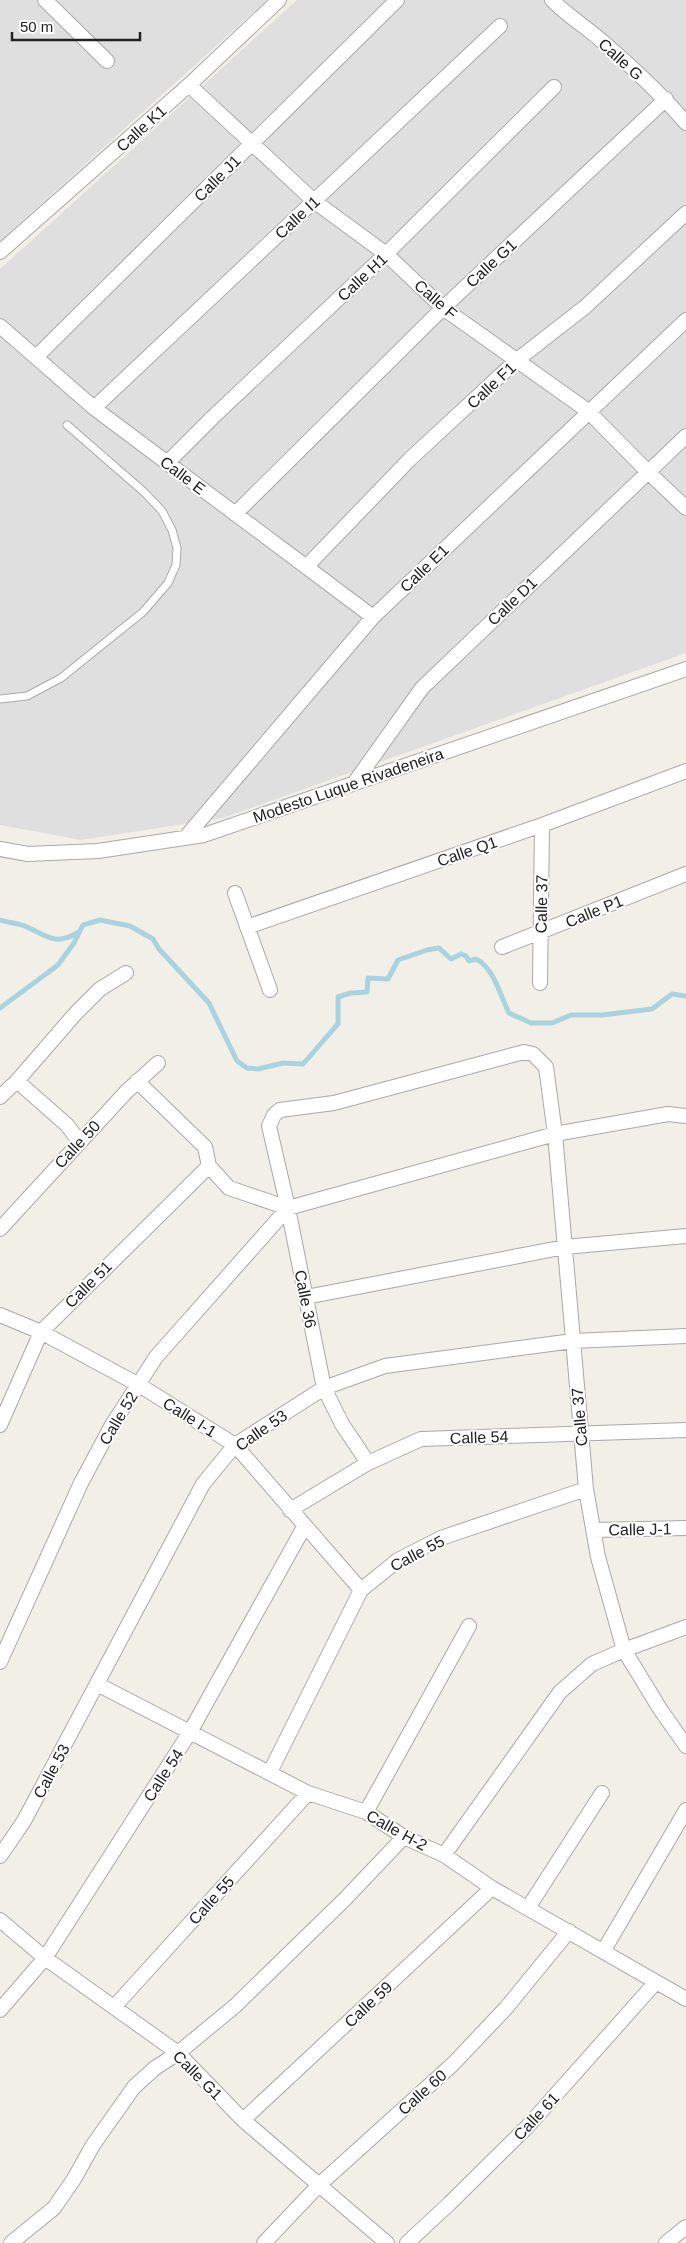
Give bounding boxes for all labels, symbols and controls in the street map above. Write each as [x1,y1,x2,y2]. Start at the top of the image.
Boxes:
scale bar [12,10,140,42]
text: 50 m [20,18,53,35]
street label: Calle G [595,35,646,84]
street label: Calle K1 [113,102,170,155]
street label: Calle J1 [191,152,244,205]
street label: Calle I1 [272,193,323,242]
street label: Calle G1 [463,236,520,291]
street label: Calle H1 [334,250,391,305]
street label: Calle F [411,276,461,323]
street label: Calle F1 [464,359,519,412]
street label: Calle E [157,453,208,498]
street label: Calle E1 [397,541,452,595]
street label: Calle D1 [484,574,540,629]
street label: Modesto Luque Rivadeneira [251,745,446,826]
street label: Calle Q1 [435,833,499,870]
street label: Calle 37 [532,874,551,934]
street label: Calle P1 [563,892,625,931]
street label: Calle 50 [51,1117,104,1172]
street label: Calle 51 [62,1258,115,1311]
street label: Calle 36 [292,1269,319,1330]
street label: Calle 37 [568,1387,591,1447]
street label: Calle 52 [96,1389,141,1448]
street label: Calle I-1 [160,1394,220,1440]
street label: Calle 53 [232,1407,290,1454]
street label: Calle 54 [449,1428,509,1447]
street label: Calle J-1 [608,1520,672,1539]
street label: Calle 55 [387,1532,447,1575]
street label: Calle 53 [30,1741,73,1801]
street label: Calle 54 [140,1746,187,1805]
street label: Calle H-2 [363,1807,430,1854]
street label: Calle 55 [185,1873,237,1928]
street label: Calle 59 [341,1978,396,2031]
street label: Calle G1 [170,2047,226,2103]
street label: Calle 60 [395,2066,450,2118]
street label: Calle 61 [510,2089,563,2144]

